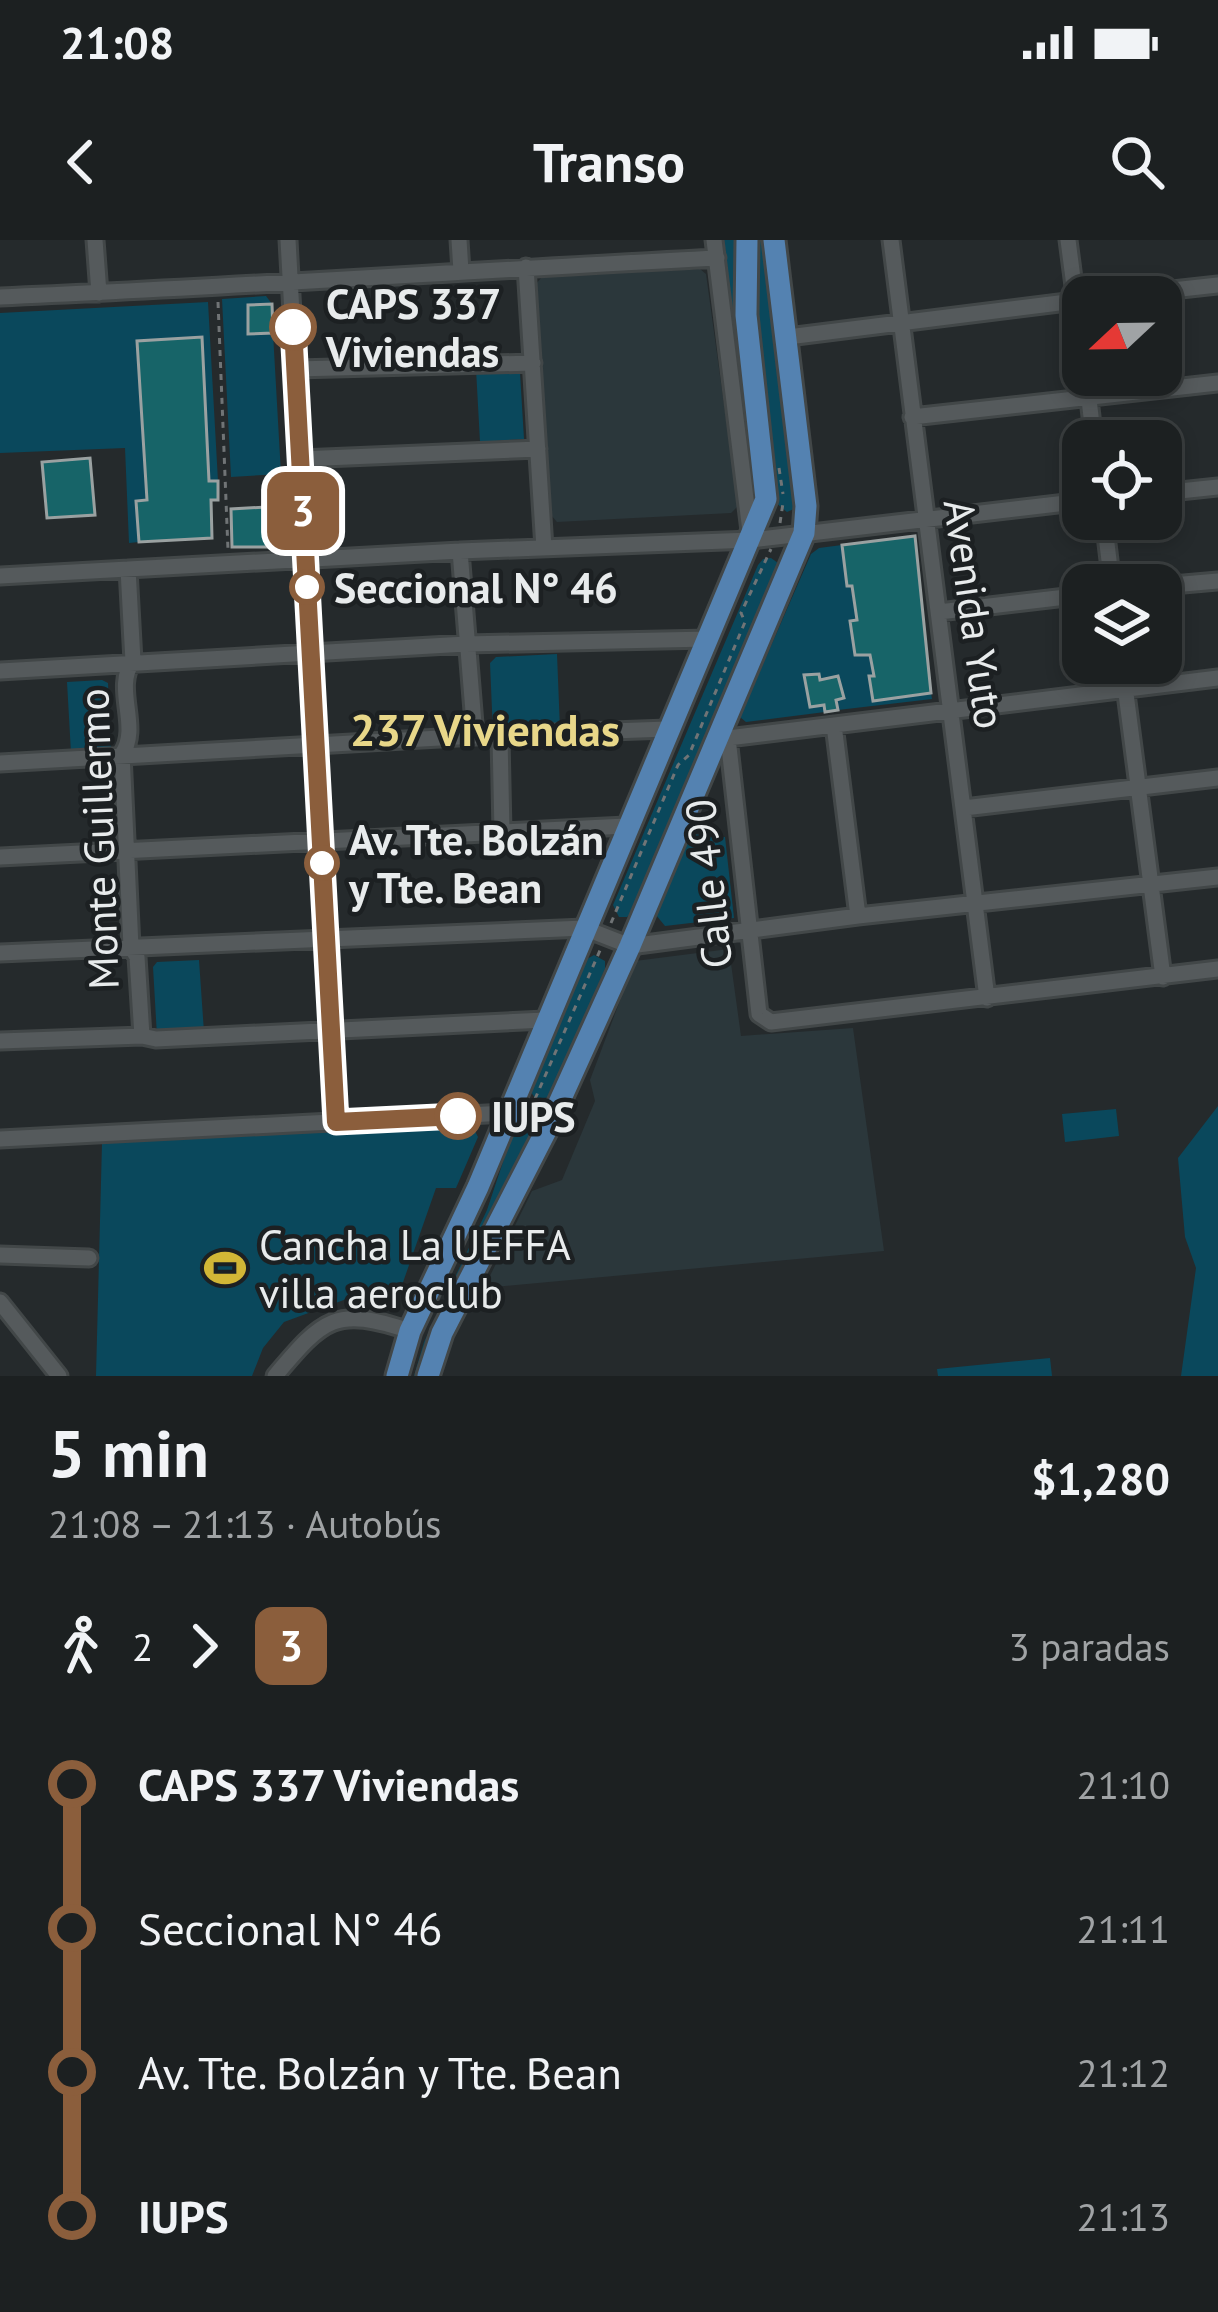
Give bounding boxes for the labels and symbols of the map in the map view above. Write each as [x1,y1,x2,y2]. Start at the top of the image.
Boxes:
place label: CAPS 337 Viviendas [325,276,501,379]
north arrow [1062,276,1182,396]
marker: CAPS 337 Viviendas [271,305,315,349]
line badge: 3 [264,472,342,550]
street label: Avenida Yuto [932,496,1018,732]
place label: Seccional N° 46 [334,560,618,615]
marker: Seccional N° 46 [291,571,323,603]
street label: Monte Guillermo [65,687,131,991]
district label: 237 Viviendas [350,700,620,758]
street label: Calle 490 [672,797,744,971]
place label: Av. Tte. Bolzán y Tte. Bean [348,812,604,915]
marker: Av. Tte. Bolzán y Tte. Bean [306,847,338,879]
place label: IUPS [491,1089,576,1144]
marker: IUPS [436,1094,480,1138]
place label: Cancha La UEFFA villa aeroclub [259,1217,571,1320]
sports icon: Cancha La UEFFA villa aeroclub [202,1245,248,1291]

